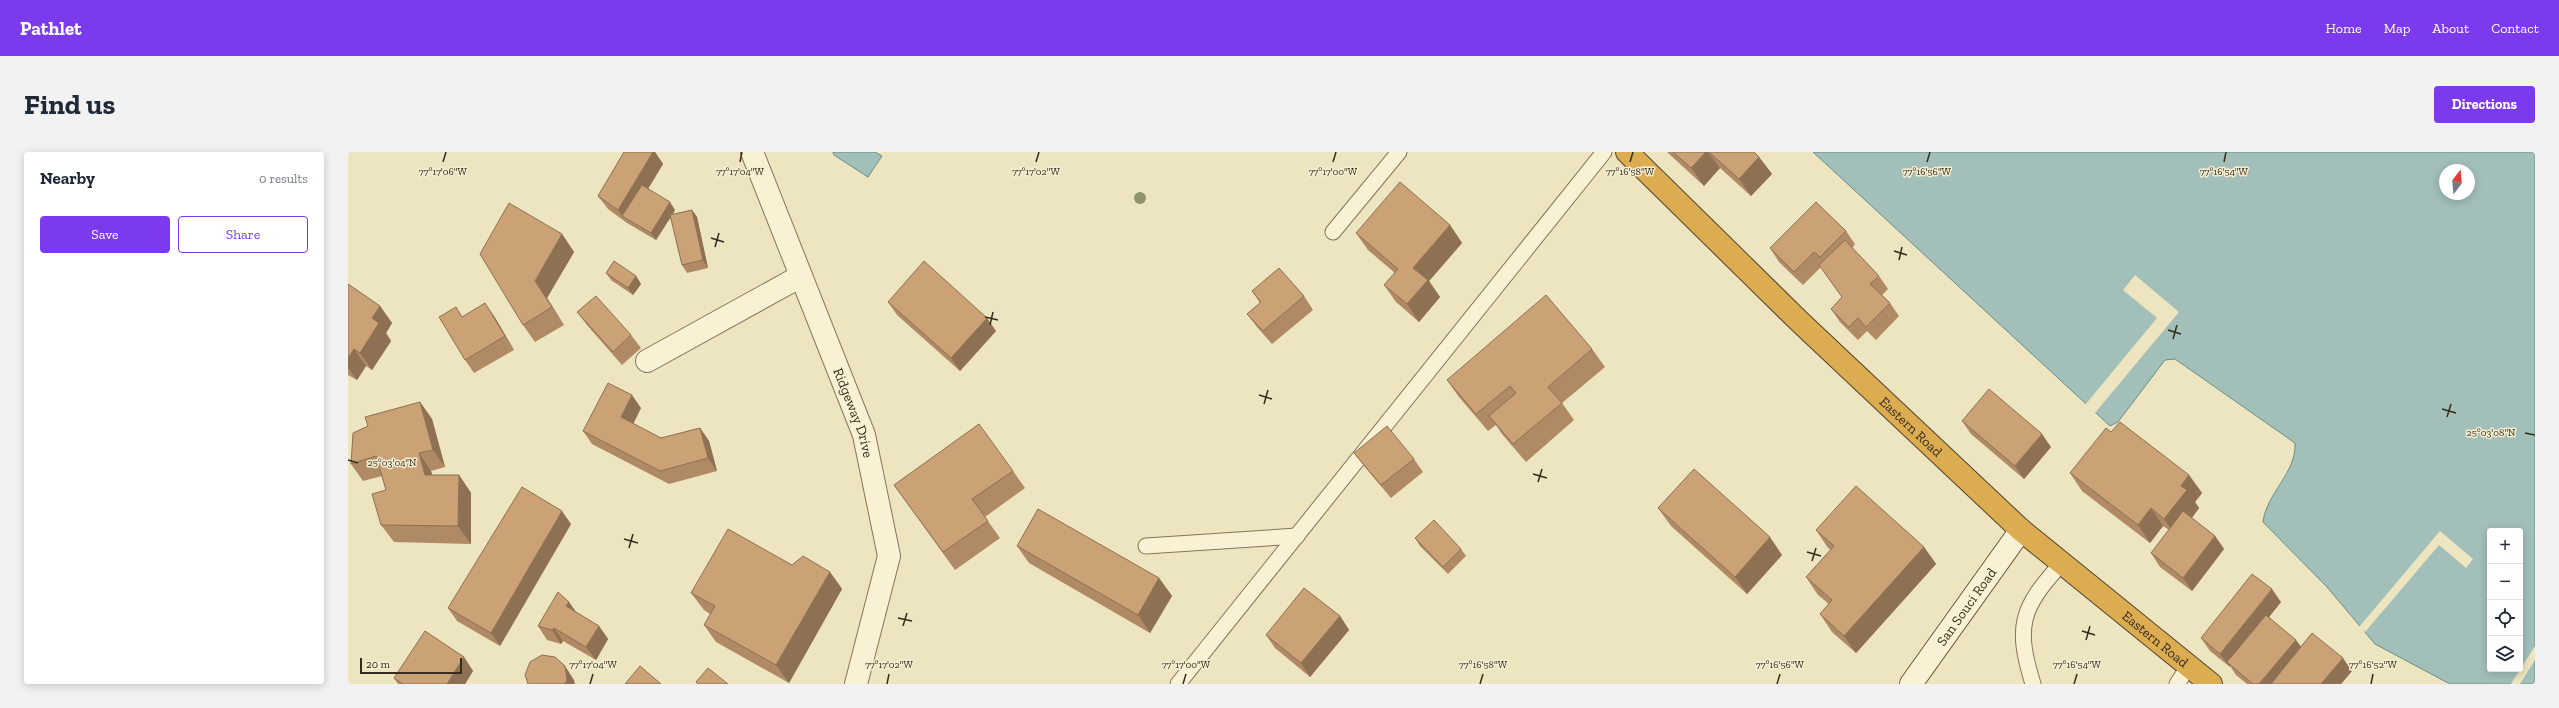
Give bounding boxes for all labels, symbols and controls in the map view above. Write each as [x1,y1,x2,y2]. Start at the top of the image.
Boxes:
text: Pathlet [20,17,82,40]
text: Home [2326,20,2362,37]
text: Map [2384,20,2410,37]
text: About [2432,20,2469,37]
text: Contact [2491,20,2539,37]
button: Directions [2434,86,2535,123]
text: Find us [24,88,115,121]
north arrow [2439,164,2475,200]
text: 77°17'06"W [419,166,468,178]
text: 77°17'04"W [716,166,764,178]
text: 77°17'02"W [1012,166,1060,178]
text: 77°17'00"W [1309,166,1358,178]
text: 77°16'58"W [1606,166,1655,178]
text: 77°16'56"W [1903,166,1952,178]
text: 77°16'54"W [2200,166,2249,178]
text: Nearby [40,168,95,188]
text: 0 results [259,171,308,186]
button: Save [40,216,170,253]
button: Share [178,216,308,253]
street label: Ridgeway Drive [829,365,877,460]
street label: Eastern Road [1876,393,1946,461]
text: 25°03'08"N [2466,427,2516,439]
text: 25°03'04"N [368,457,417,469]
map controls [2487,528,2523,672]
button: + [2487,528,2523,564]
street label: San Souci Road [1933,564,2000,649]
button: − [2487,564,2523,600]
button: locate [2487,600,2523,636]
street label: Eastern Road [2119,607,2192,671]
button: layers [2487,636,2523,672]
scale bar [360,656,462,675]
text: 20 m [366,658,390,671]
text: 77°17'04"W [569,659,617,671]
text: 77°17'02"W [865,659,913,671]
text: 77°17'00"W [1162,659,1211,671]
text: 77°16'58"W [1459,659,1508,671]
text: 77°16'56"W [1756,659,1805,671]
text: 77°16'54"W [2053,659,2102,671]
text: 77°16'52"W [2349,659,2398,671]

